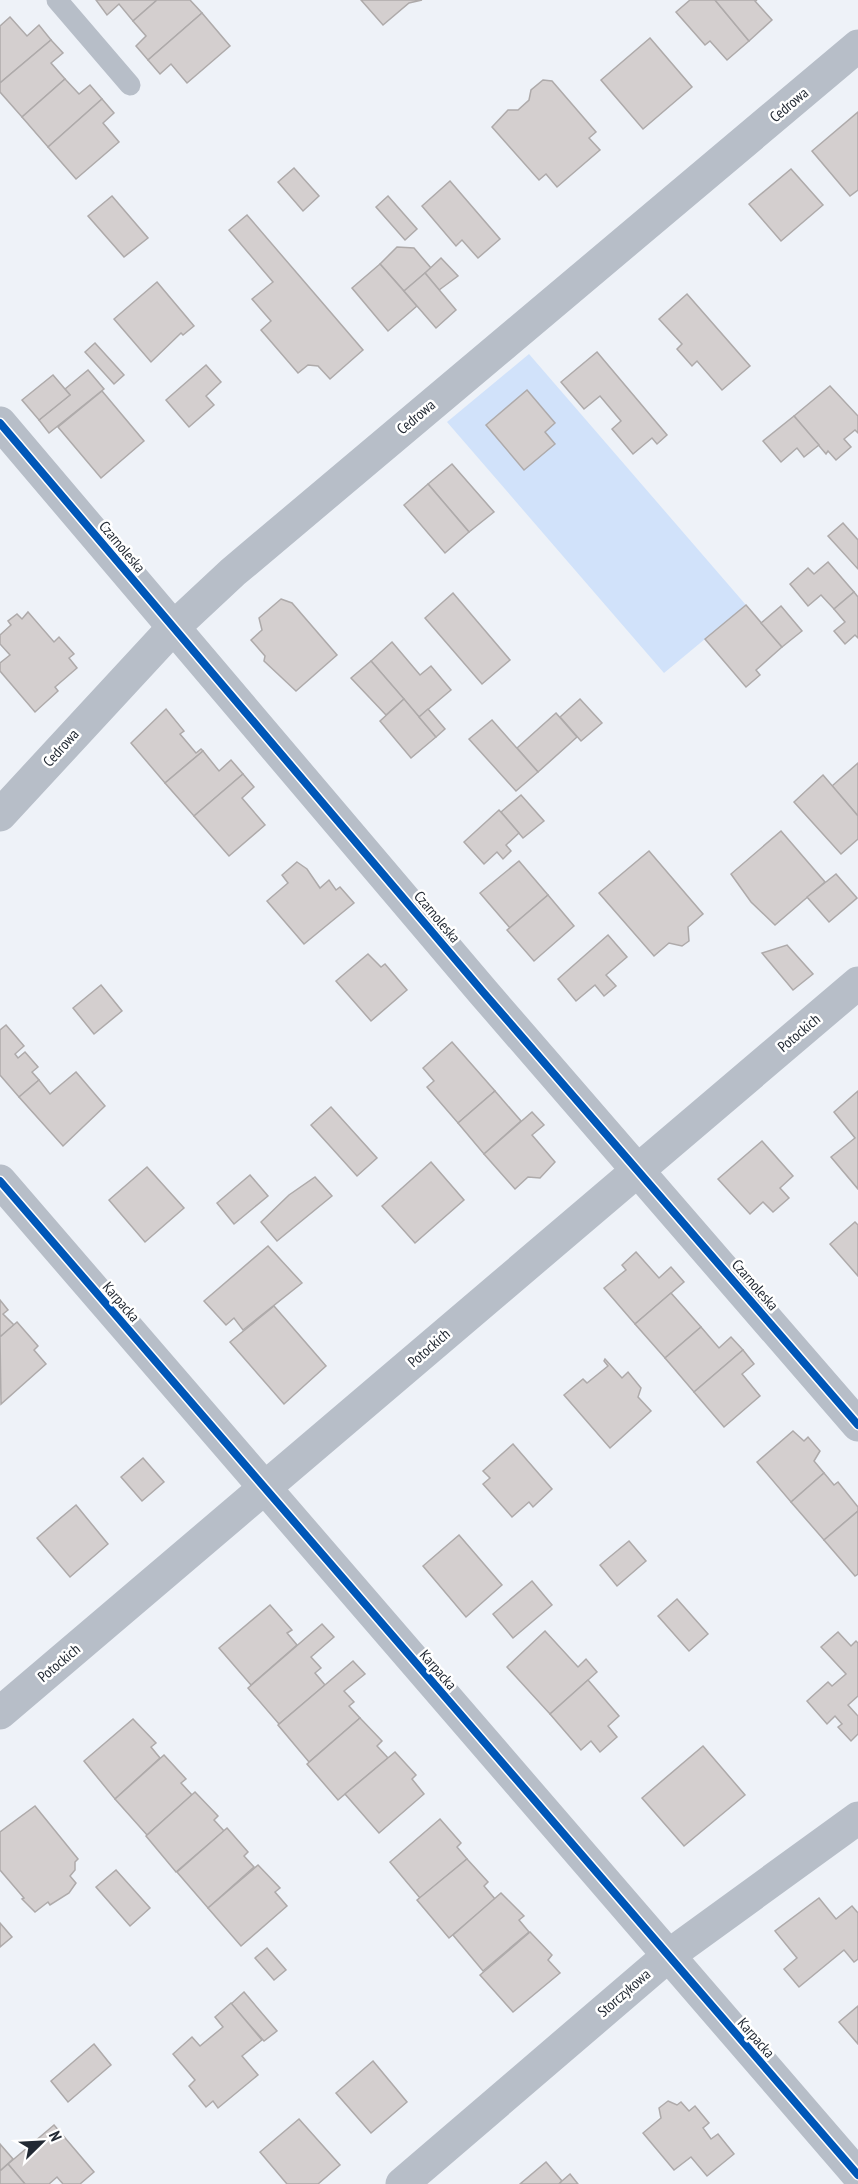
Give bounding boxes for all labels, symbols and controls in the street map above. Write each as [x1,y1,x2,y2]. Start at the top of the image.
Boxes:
street label: Cedrowa [766,83,812,126]
street label: Cedrowa [393,395,439,438]
street label: Czarnoleska [95,517,150,576]
street label: Cedrowa [39,725,83,771]
street label: Czarnoleska [410,887,465,946]
street label: Potockich [774,1009,824,1056]
street label: Czarnoleska [728,1255,783,1314]
street label: Karpacka [99,1278,144,1326]
street label: Potockich [404,1324,454,1371]
street label: Potockich [34,1639,84,1686]
street label: Karpacka [416,1646,461,1694]
street label: Storczykowa [593,1964,654,2021]
street label: Karpacka [734,2014,779,2062]
north arrow [12,2112,72,2172]
text: N [45,2128,67,2144]

